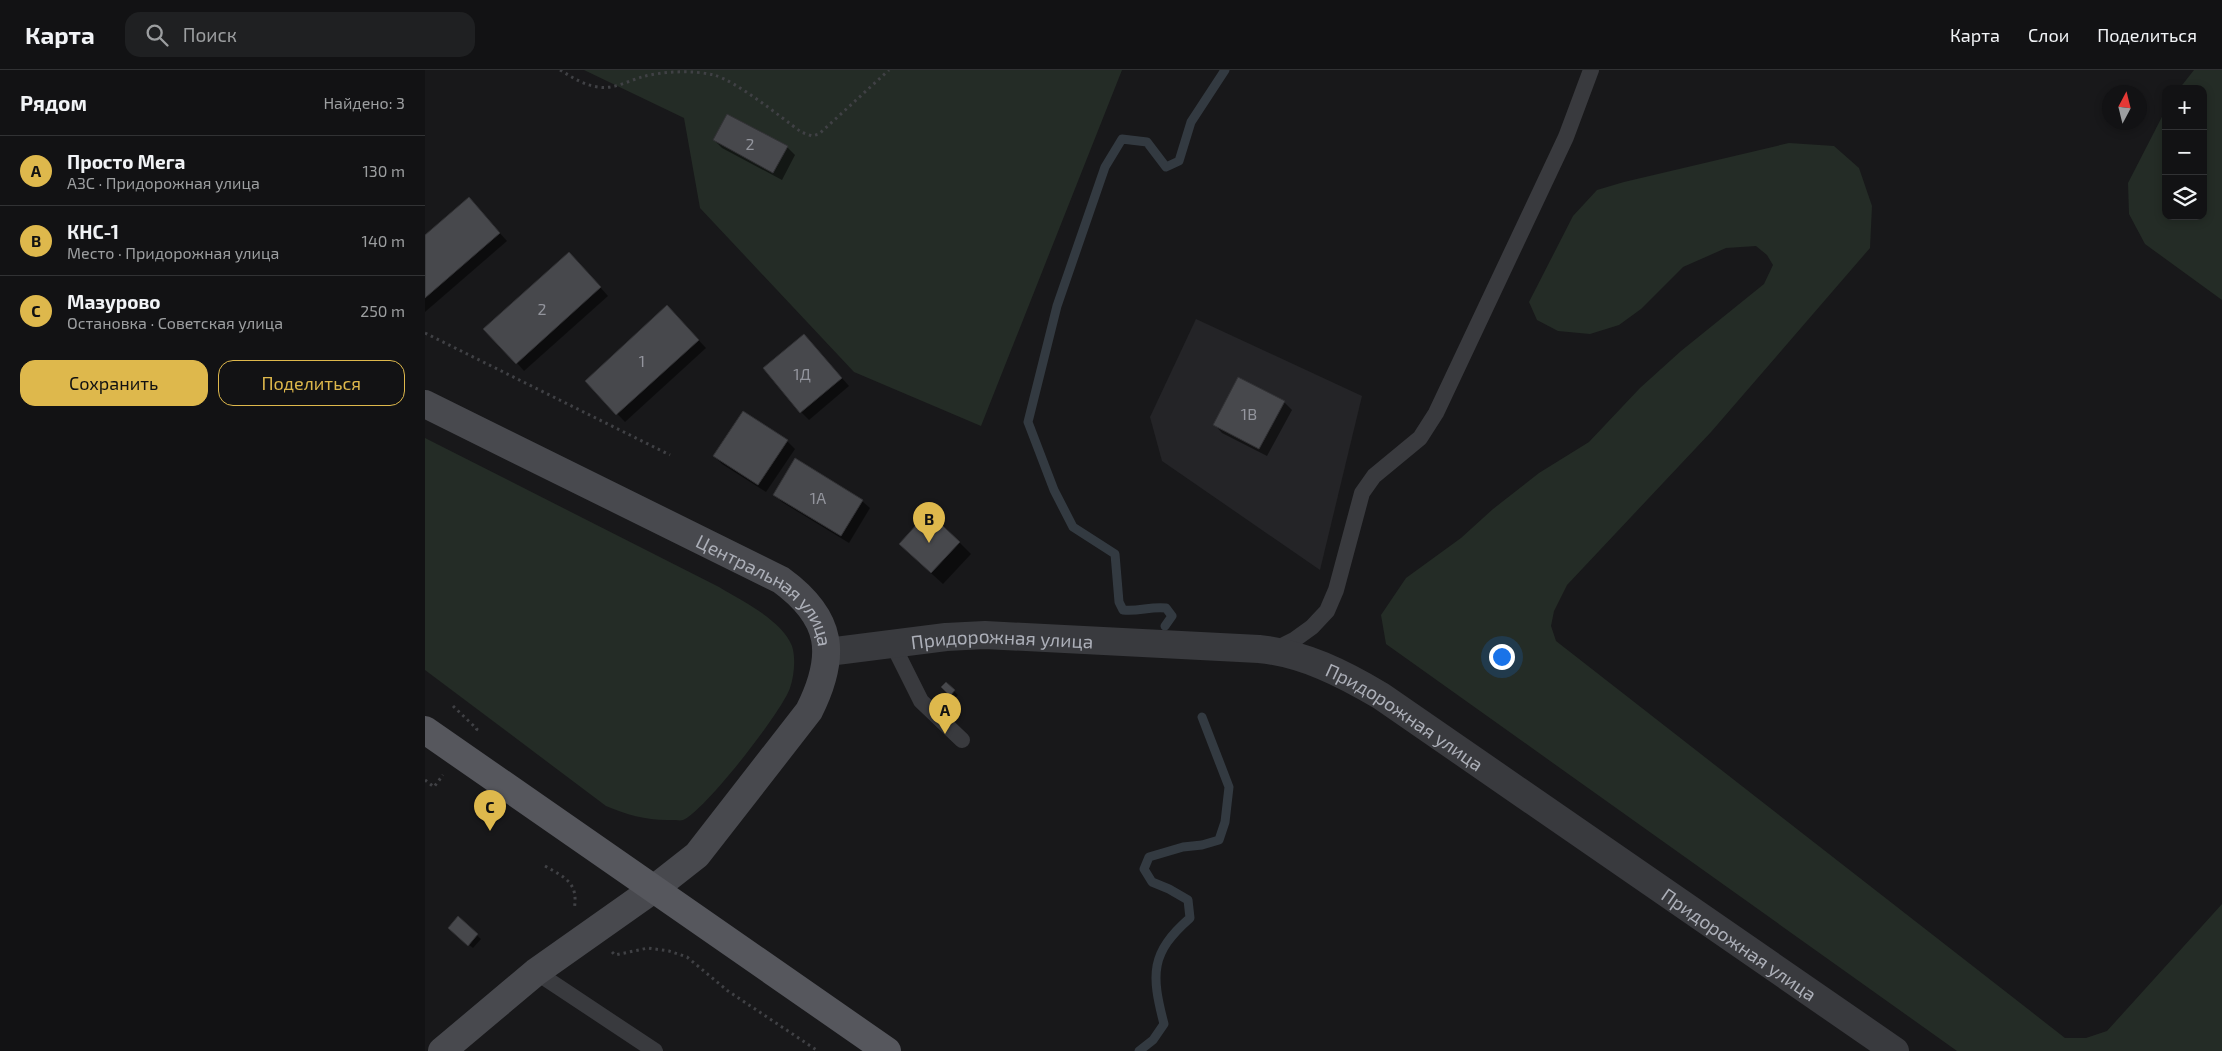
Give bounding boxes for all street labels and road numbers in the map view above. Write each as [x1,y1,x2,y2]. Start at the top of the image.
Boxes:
street label: Центральная улица [693,529,838,648]
street label: Придорожная улица [909,623,1094,653]
street label: Придорожная улица [1323,657,1488,775]
street label: Придорожная улица [1658,882,1821,1005]

